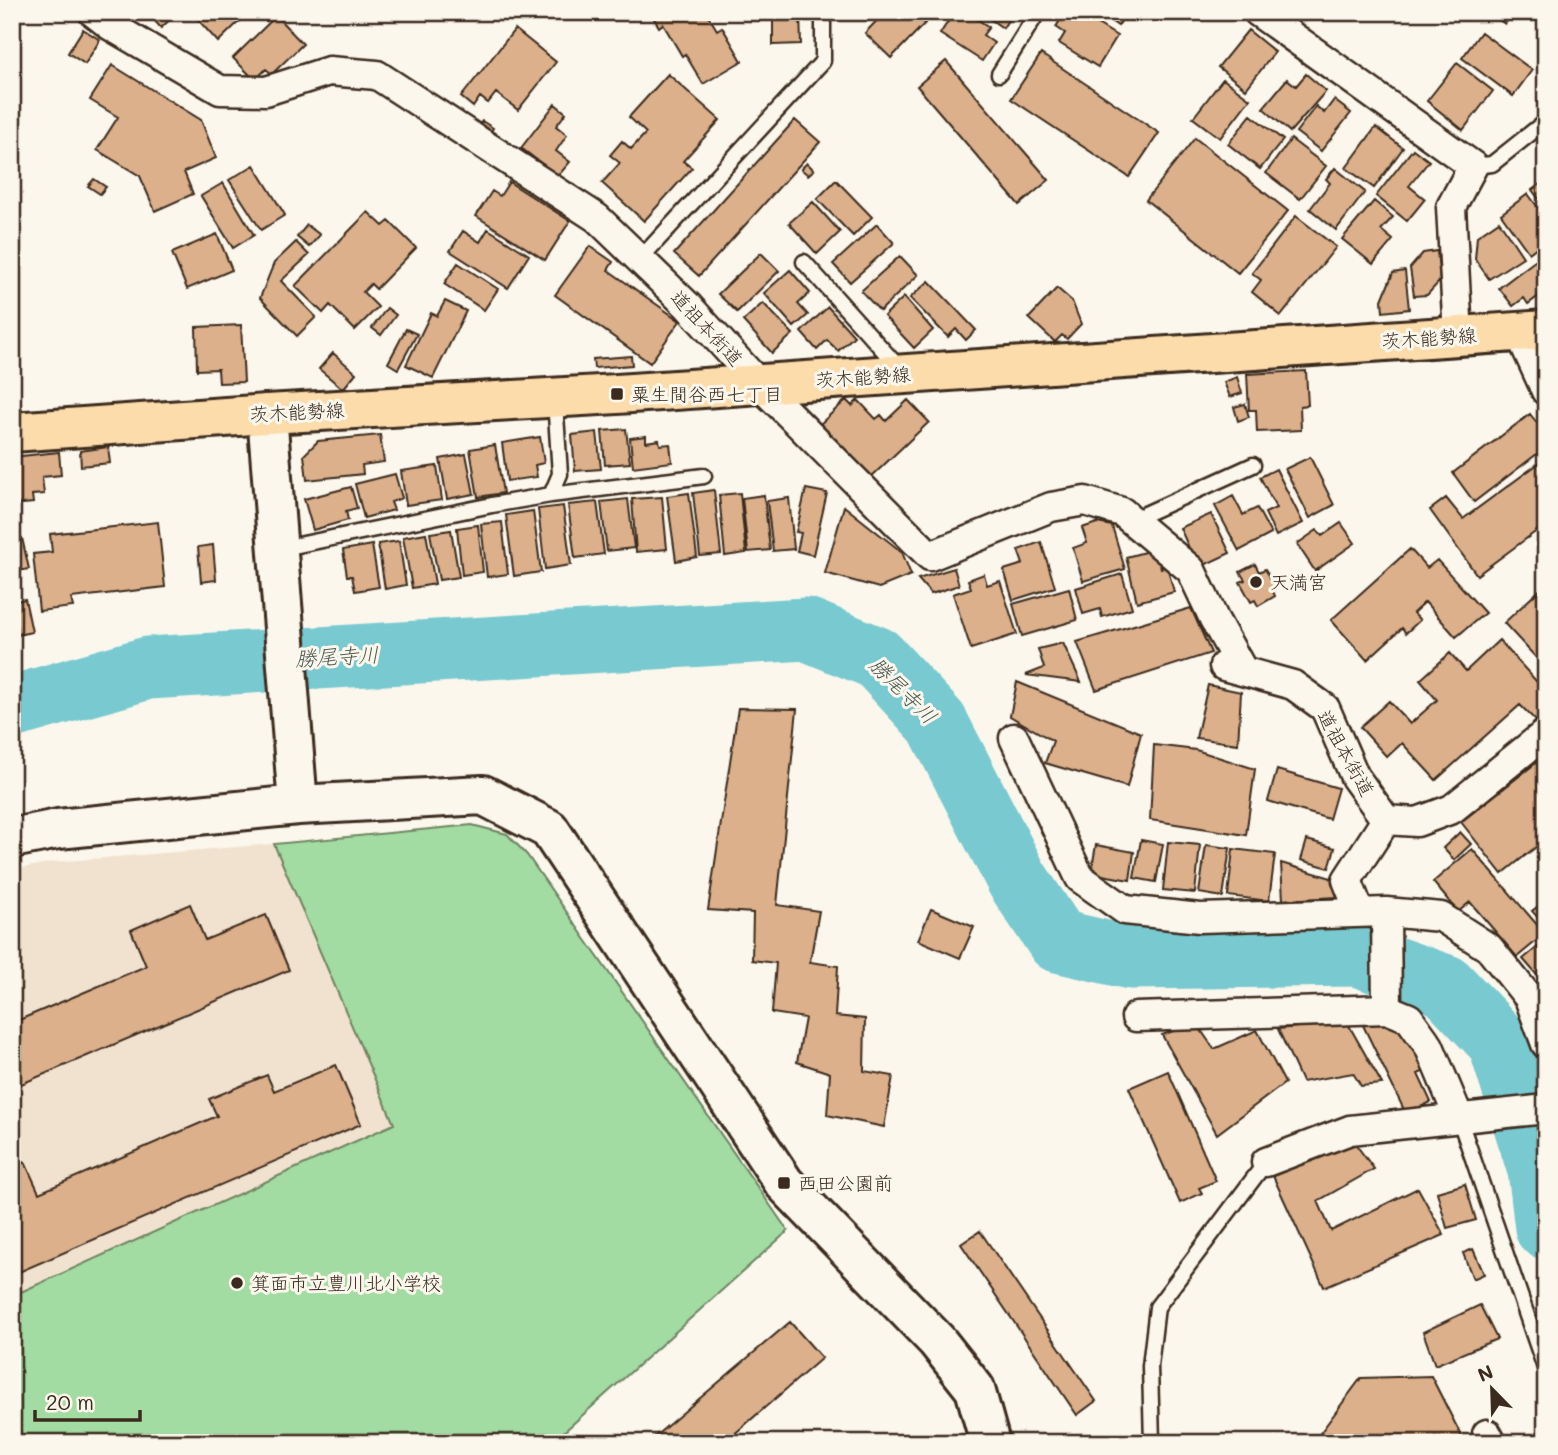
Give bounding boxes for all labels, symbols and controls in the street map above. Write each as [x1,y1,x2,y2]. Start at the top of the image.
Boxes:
street label: 道祖本街道 [666,284,749,371]
street label: 茨木能勢線 [1381,322,1477,353]
street label: 茨木能勢線 [815,361,911,392]
place label: 粟生間谷西七丁目 [631,381,783,406]
marker: 粟生間谷西七丁目 [609,386,625,402]
street label: 茨木能勢線 [249,397,345,426]
place label: 天満宮 [1270,569,1327,594]
marker: 天満宮 [1248,574,1264,590]
water label: 勝尾寺川 [294,640,380,671]
water label: 勝尾寺川 [865,651,943,729]
street label: 道祖本街道 [1312,705,1380,800]
place label: 西田公園前 [798,1170,893,1195]
marker: 西田公園前 [776,1175,792,1191]
place label: 箕面市立豊川北小学校 [251,1270,441,1295]
marker: 箕面市立豊川北小学校 [229,1275,245,1291]
north arrow [1456,1354,1526,1424]
text: N [1474,1359,1497,1387]
scale bar [35,1378,140,1422]
text: 20 m [46,1388,94,1415]

